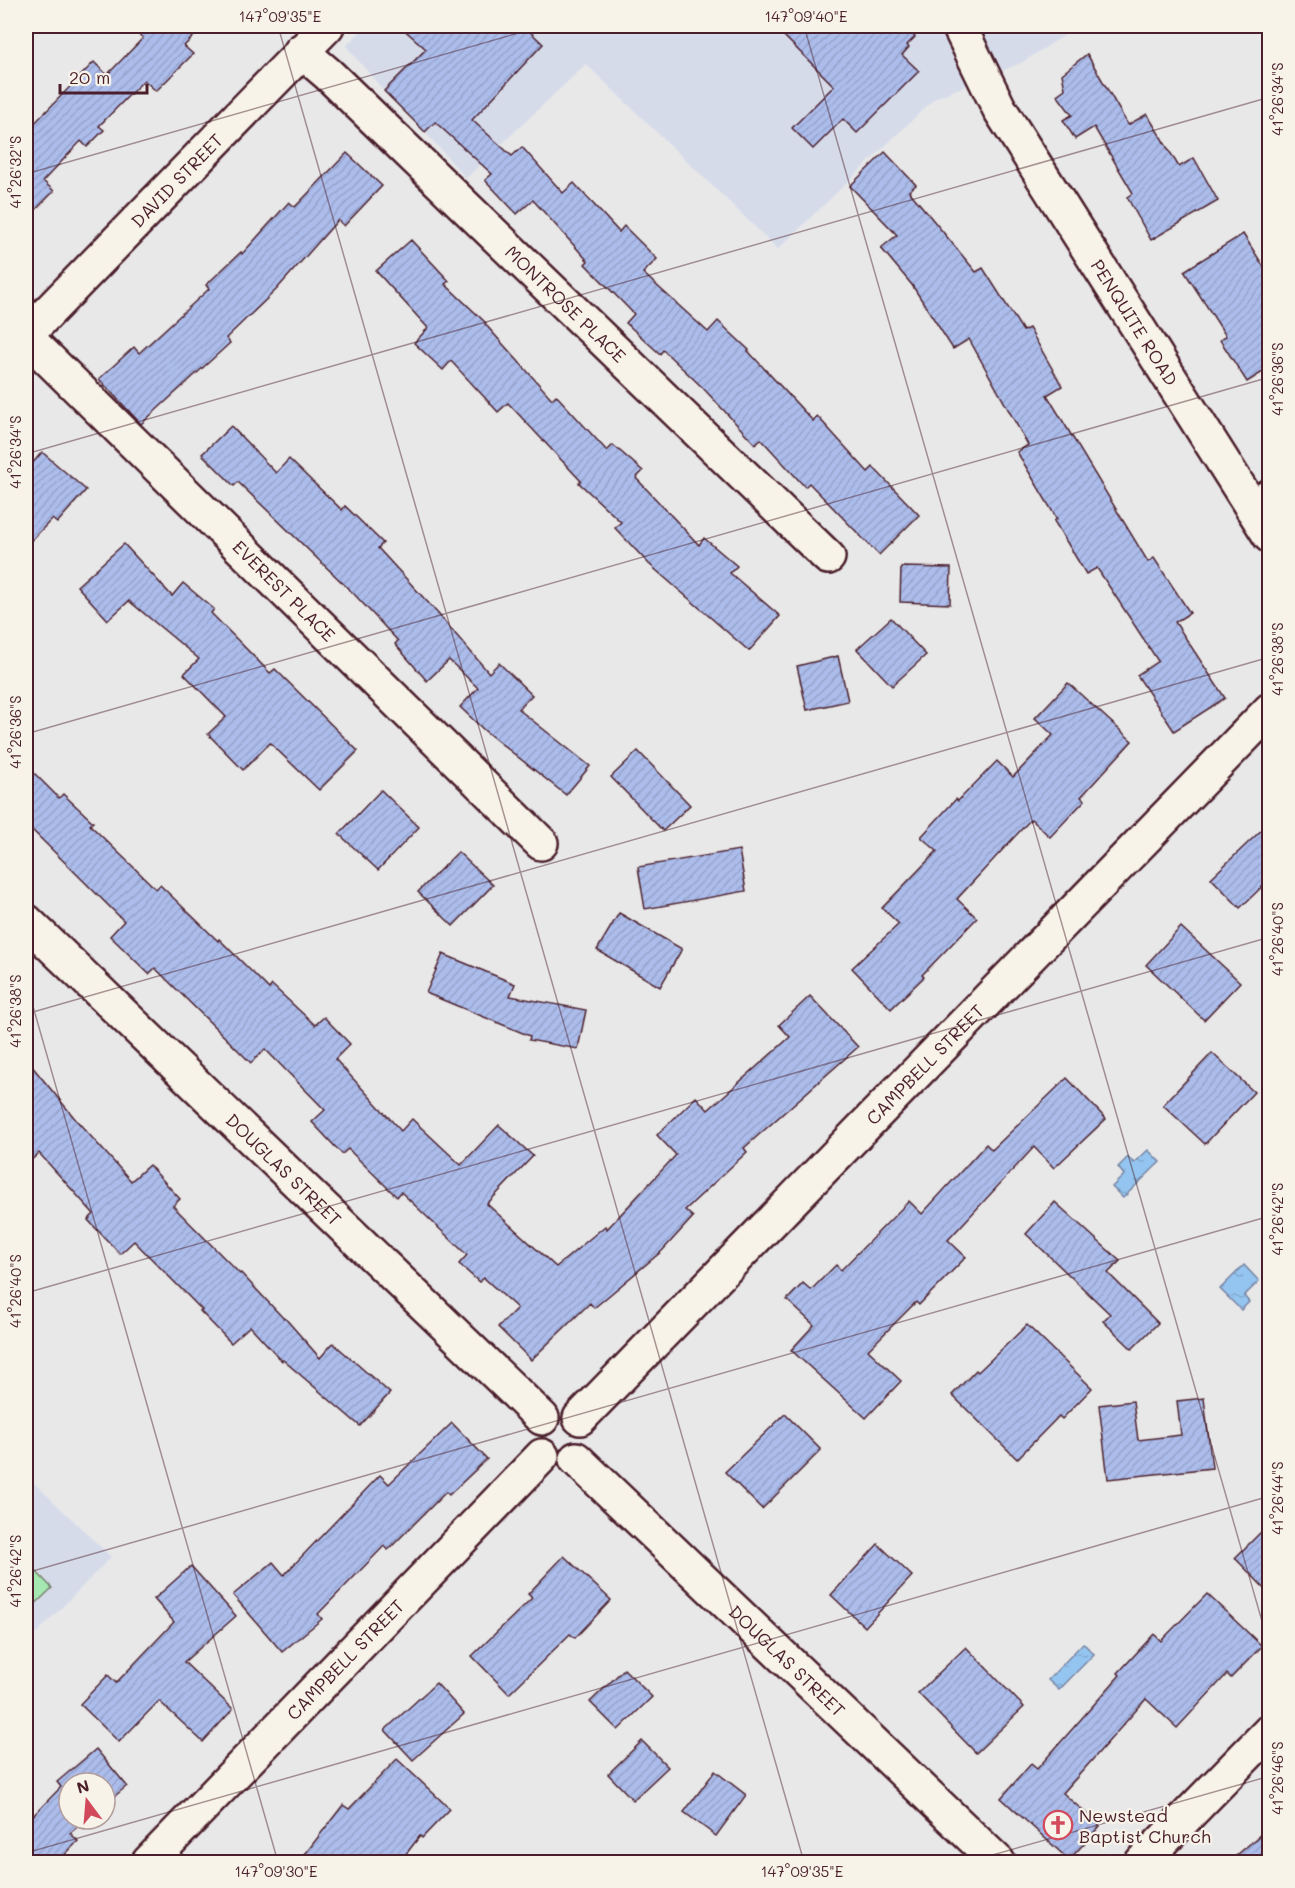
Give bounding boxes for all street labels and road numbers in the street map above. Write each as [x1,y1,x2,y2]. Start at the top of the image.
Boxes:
street label: DAVID STREET [126,128,228,232]
street label: MONTROSE PLACE [500,240,631,368]
street label: PENQUITE ROAD [1086,255,1184,390]
street label: EVEREST PLACE [228,535,341,647]
street label: CAMPBELL STREET [861,999,989,1130]
street label: DOUGLAS STREET [221,1108,347,1231]
street label: CAMPBELL STREET [281,1594,409,1725]
street label: DOUGLAS STREET [724,1599,851,1722]

